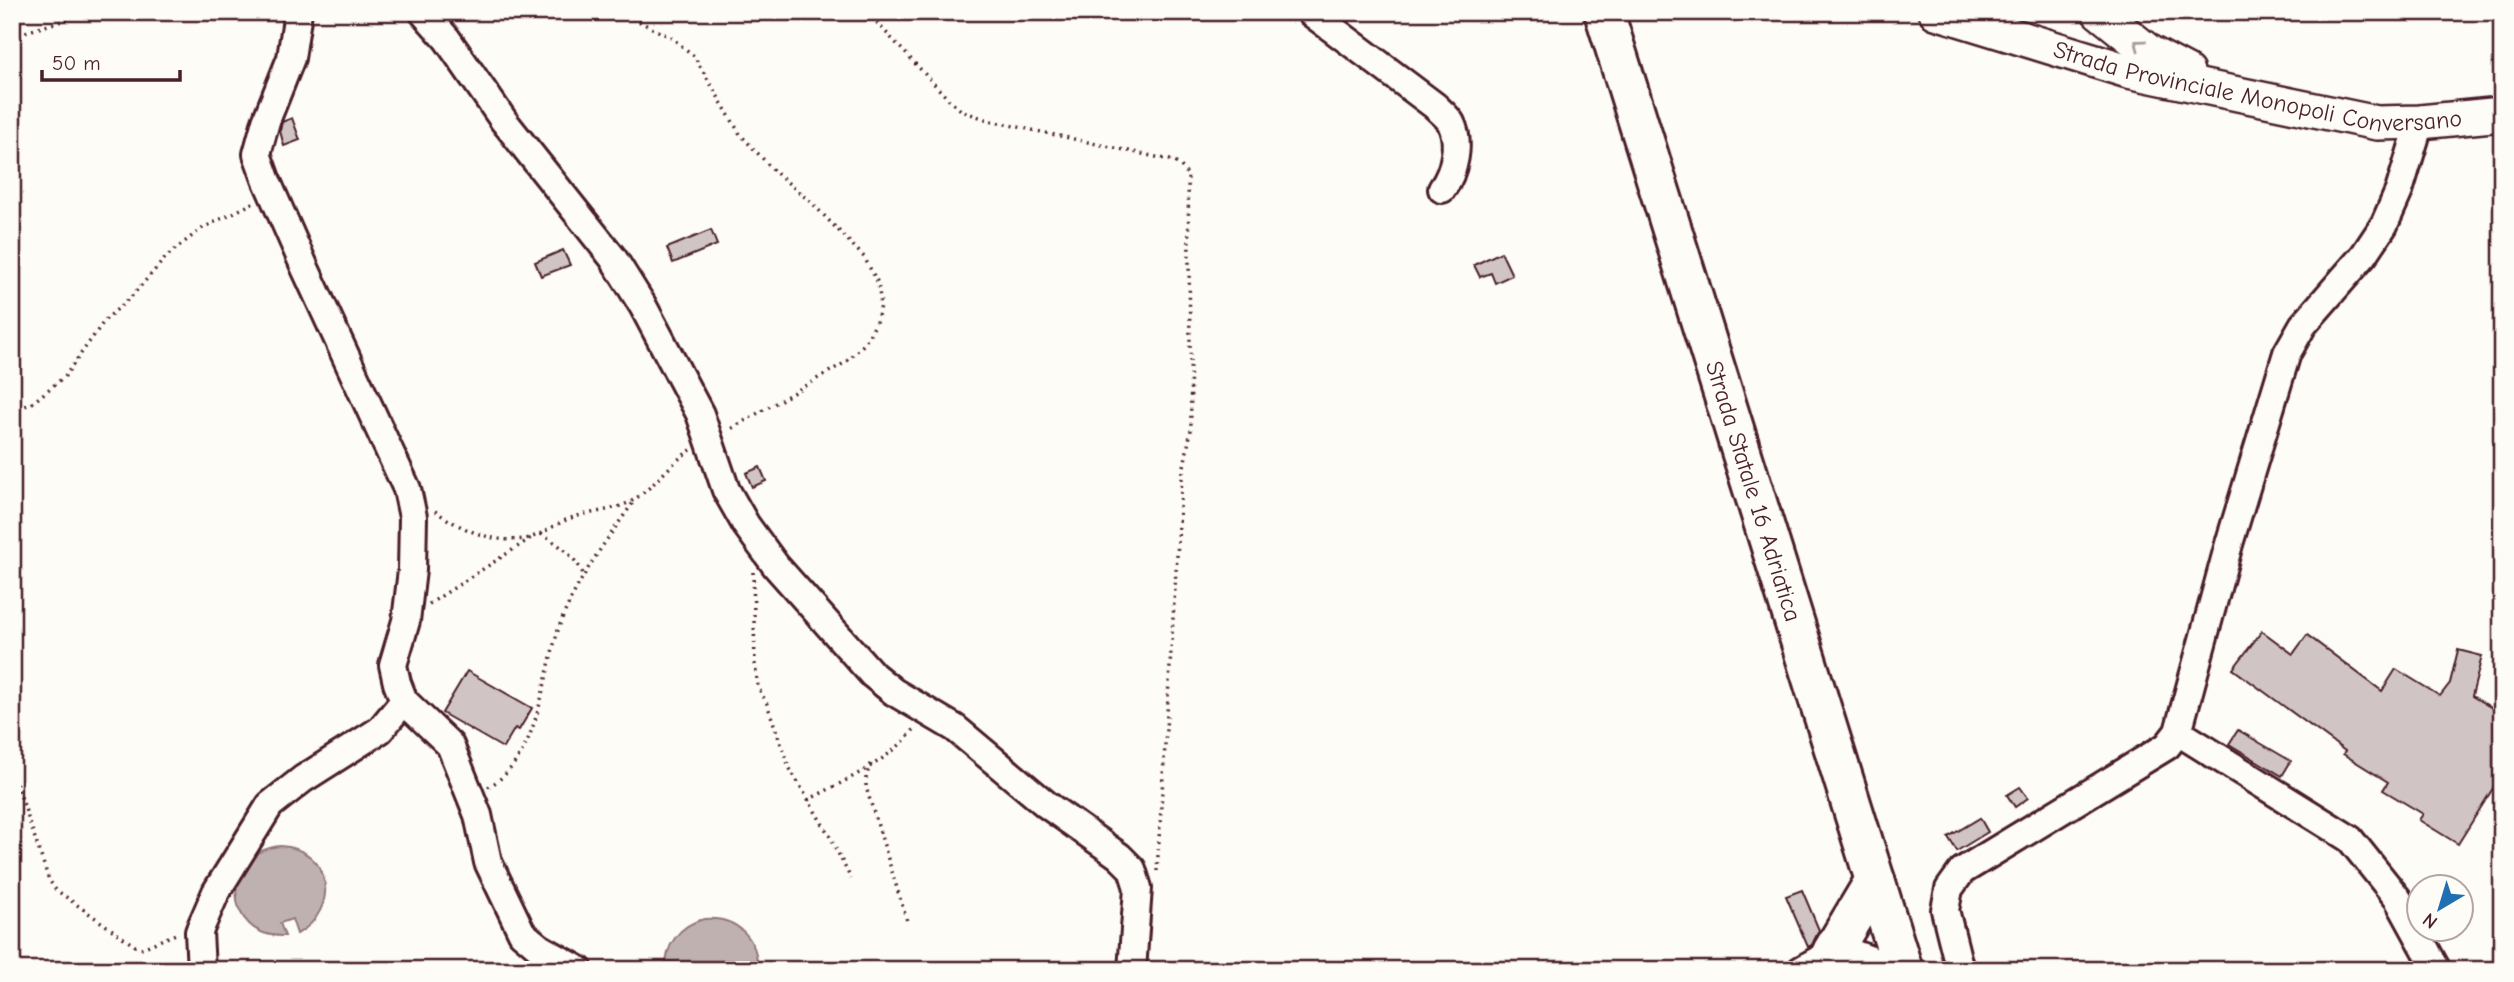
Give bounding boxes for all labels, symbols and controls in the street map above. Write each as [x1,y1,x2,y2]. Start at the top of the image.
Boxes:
street label: Strada Provinciale Monopoli Conversano [2050,35,2463,138]
scale bar [42,38,180,82]
one-way arrow [2134,40,2147,53]
text: 50 m [52,51,101,75]
street label: Strada Statale 16 Adriatica [1700,358,1807,625]
north arrow [2406,874,2476,944]
text: N [2418,908,2442,933]

